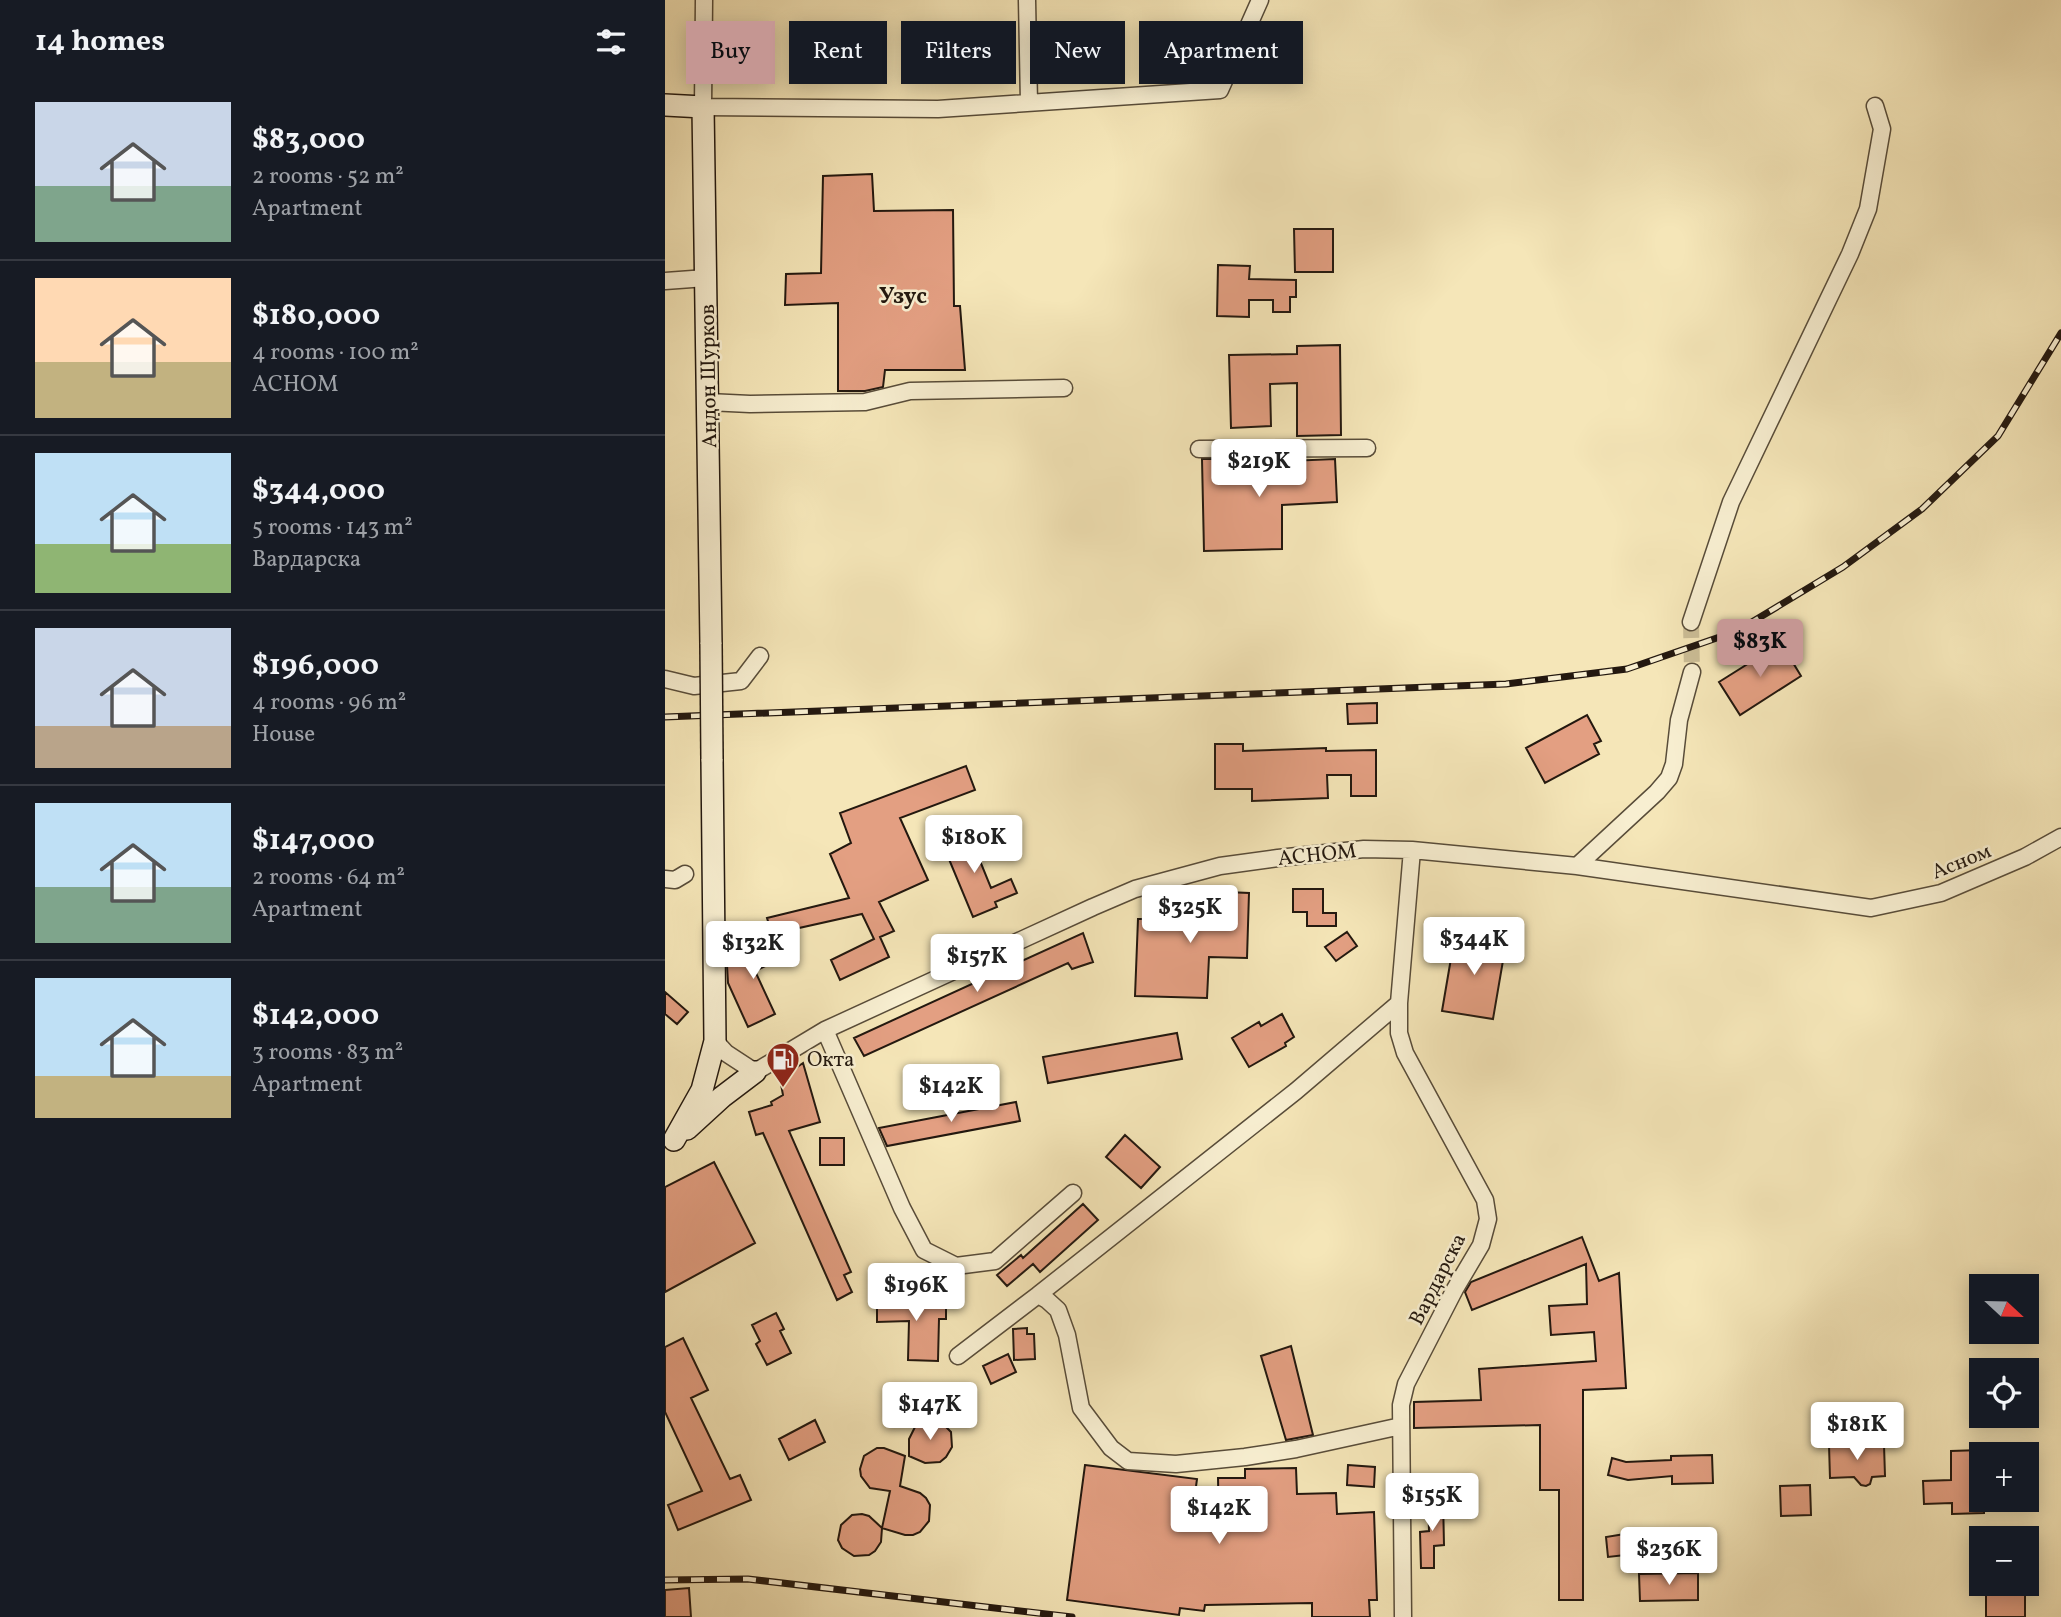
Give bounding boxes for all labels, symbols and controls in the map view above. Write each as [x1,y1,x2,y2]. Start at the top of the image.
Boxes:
text: 14 homes [35,21,165,63]
chip: Buy [686,21,775,84]
chip: Rent [789,21,887,84]
chip: Filters [901,21,1016,84]
chip: New [1030,21,1125,84]
chip: Apartment [1139,21,1303,84]
icon: filters [592,23,630,61]
text: $83,000 [252,119,365,161]
icon: home [91,130,175,214]
text: 2 rooms · 52 m² [252,161,404,193]
text: Apartment [252,193,363,225]
district label: Узус [879,281,927,313]
text: $180,000 [252,295,380,337]
street label: Андон Шурков [694,304,725,448]
icon: home [91,306,175,390]
text: 4 rooms · 100 m² [252,337,419,369]
text: АСНОМ [252,369,338,401]
pin: $219K [1210,440,1308,499]
text: $219K [1227,446,1291,478]
text: $344,000 [252,470,385,512]
icon: home [91,481,175,565]
text: 5 rooms · 143 m² [252,512,413,544]
text: Вардарска [252,544,361,576]
pin: $83K [1719,620,1801,679]
text: $83K [1733,626,1787,658]
text: $196,000 [252,645,379,687]
icon: home [91,656,175,740]
text: 4 rooms · 96 m² [252,687,406,719]
text: House [252,719,315,751]
pin: $180K [925,816,1023,875]
text: $147,000 [252,820,375,862]
text: $180K [941,822,1007,854]
icon: home [91,831,175,915]
street label: АСНОМ [1276,837,1358,874]
street label: Асном [1927,837,1996,887]
text: 2 rooms · 64 m² [252,862,405,894]
pin: $325K [1141,886,1239,945]
text: $325K [1158,892,1222,924]
text: Apartment [252,894,363,926]
pin: $344K [1425,918,1523,977]
pin: $132K [704,922,802,981]
text: $344K [1439,924,1509,956]
text: $132K [722,928,784,960]
pin: $157K [928,934,1026,994]
text: $157K [947,941,1007,973]
text: $142,000 [252,995,379,1037]
icon: home [91,1006,175,1090]
text: 3 rooms · 83 m² [252,1037,403,1069]
fuel station icon: Окта [764,1040,802,1089]
place label: Окта [807,1046,855,1075]
pin: $142K [902,1064,1000,1124]
text: Apartment [252,1069,363,1101]
text: $142K [919,1071,983,1103]
street label: Вардарска [1403,1229,1474,1331]
pin: $196K [867,1264,965,1323]
text: $196K [884,1270,948,1302]
north arrow [1969,1274,2039,1344]
map controls [1969,1274,2039,1596]
button: locate [1969,1358,2039,1428]
pin: $147K [881,1382,979,1442]
text: $147K [898,1389,962,1421]
pin: $181K [1808,1402,1906,1462]
text: $181K [1827,1409,1887,1441]
button: + [1969,1442,2039,1512]
pin: $155K [1383,1474,1481,1533]
text: $155K [1402,1480,1462,1512]
pin: $142K [1170,1486,1268,1546]
text: $142K [1187,1493,1251,1525]
button: − [1969,1526,2039,1596]
pin: $236K [1620,1528,1718,1587]
text: $236K [1636,1534,1702,1566]

